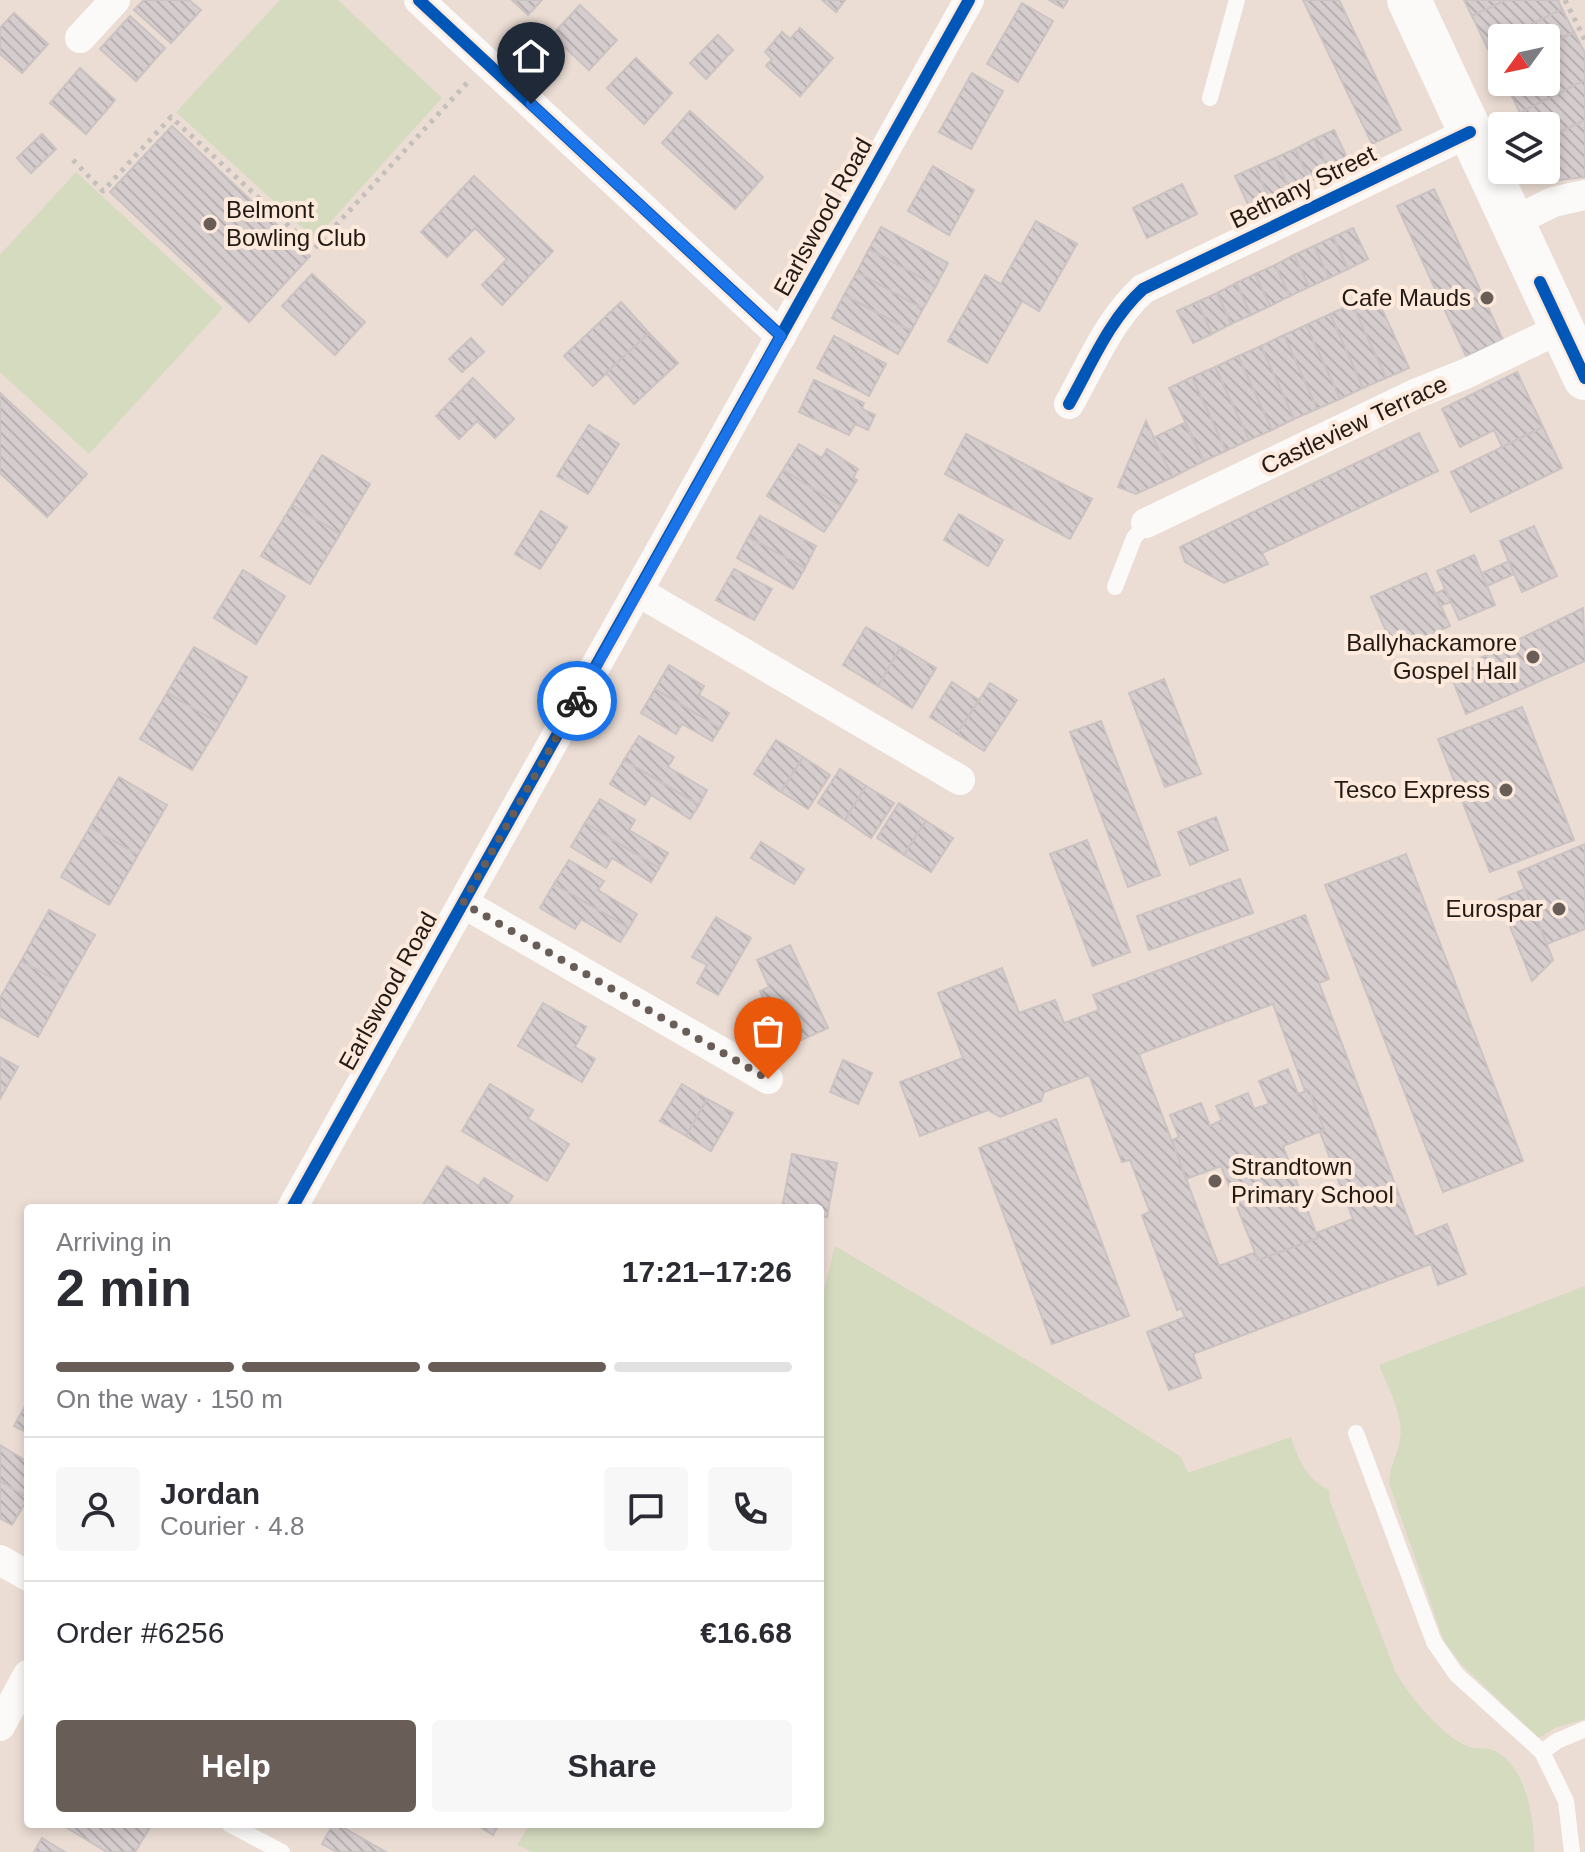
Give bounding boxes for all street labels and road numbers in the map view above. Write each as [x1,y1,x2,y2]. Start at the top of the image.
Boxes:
street label: Earlswood Road [768,133,877,300]
street label: Bethany Street [1226,139,1380,233]
street label: Castleview Terrace [1256,370,1451,480]
street label: Earlswood Road [333,907,442,1074]

